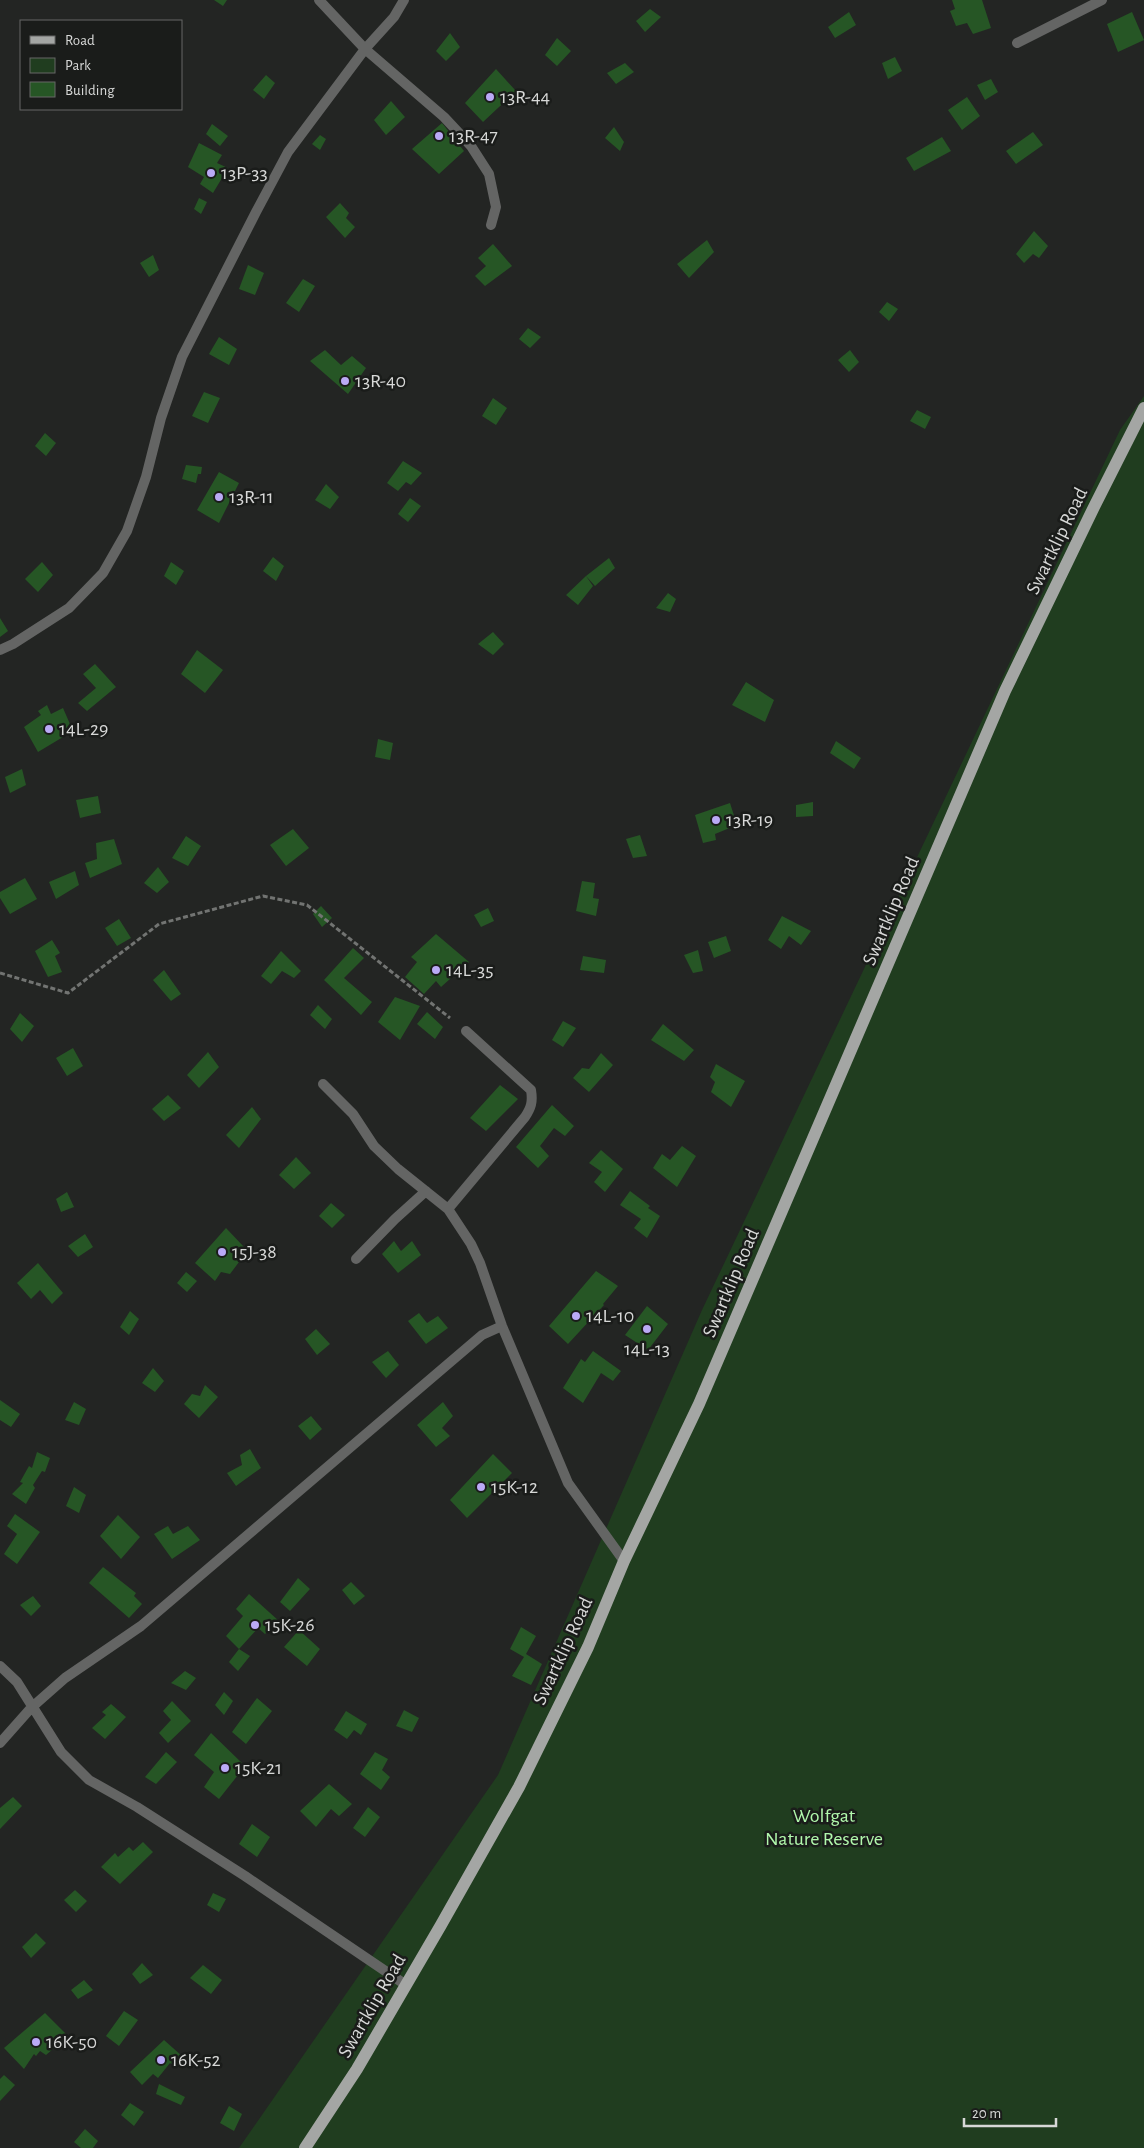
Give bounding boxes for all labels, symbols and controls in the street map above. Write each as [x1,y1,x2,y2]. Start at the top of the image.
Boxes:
legend [20,20,182,110]
text: Road [65,33,95,48]
text: Park [65,58,91,73]
text: Building [65,83,115,98]
place label: 13R-44 [500,87,550,107]
marker: 13R-44 [484,91,496,103]
place label: 13R-47 [449,126,498,146]
marker: 13R-47 [433,130,445,142]
place label: 13P-33 [221,163,268,183]
marker: 13P-33 [205,167,217,179]
place label: 13R-40 [355,371,406,391]
marker: 13R-40 [339,375,351,387]
street label: Swartklip Road [1023,484,1091,598]
place label: 13R-11 [229,487,274,507]
marker: 13R-11 [213,491,225,503]
place label: 14L-29 [59,719,108,739]
marker: 14L-29 [43,723,55,735]
place label: 13R-19 [726,810,773,830]
marker: 13R-19 [710,814,722,826]
street label: Swartklip Road [859,854,923,968]
place label: 14L-35 [446,960,494,980]
marker: 14L-35 [430,964,442,976]
street label: Swartklip Road [699,1226,763,1340]
place label: 15J-38 [232,1242,277,1262]
marker: 15J-38 [216,1246,228,1258]
place label: 14L-10 [586,1306,634,1326]
marker: 14L-10 [570,1310,582,1322]
marker: 14L-13 [641,1323,653,1335]
place label: 14L-13 [624,1339,670,1359]
place label: 15K-12 [491,1477,538,1497]
marker: 15K-12 [475,1481,487,1493]
street label: Swartklip Road [529,1594,597,1708]
place label: 15K-26 [265,1615,315,1635]
marker: 15K-26 [249,1619,261,1631]
place label: 15K-21 [235,1758,282,1778]
marker: 15K-21 [219,1762,231,1774]
park label: Wolfgat Nature Reserve [765,1806,883,1849]
street label: Swartklip Road [334,1951,410,2061]
place label: 16K-50 [46,2032,97,2052]
marker: 16K-50 [30,2036,42,2048]
place label: 16K-52 [171,2050,221,2070]
marker: 16K-52 [155,2054,167,2066]
scale bar [964,2096,1056,2128]
text: 20 m [972,2106,1001,2121]

